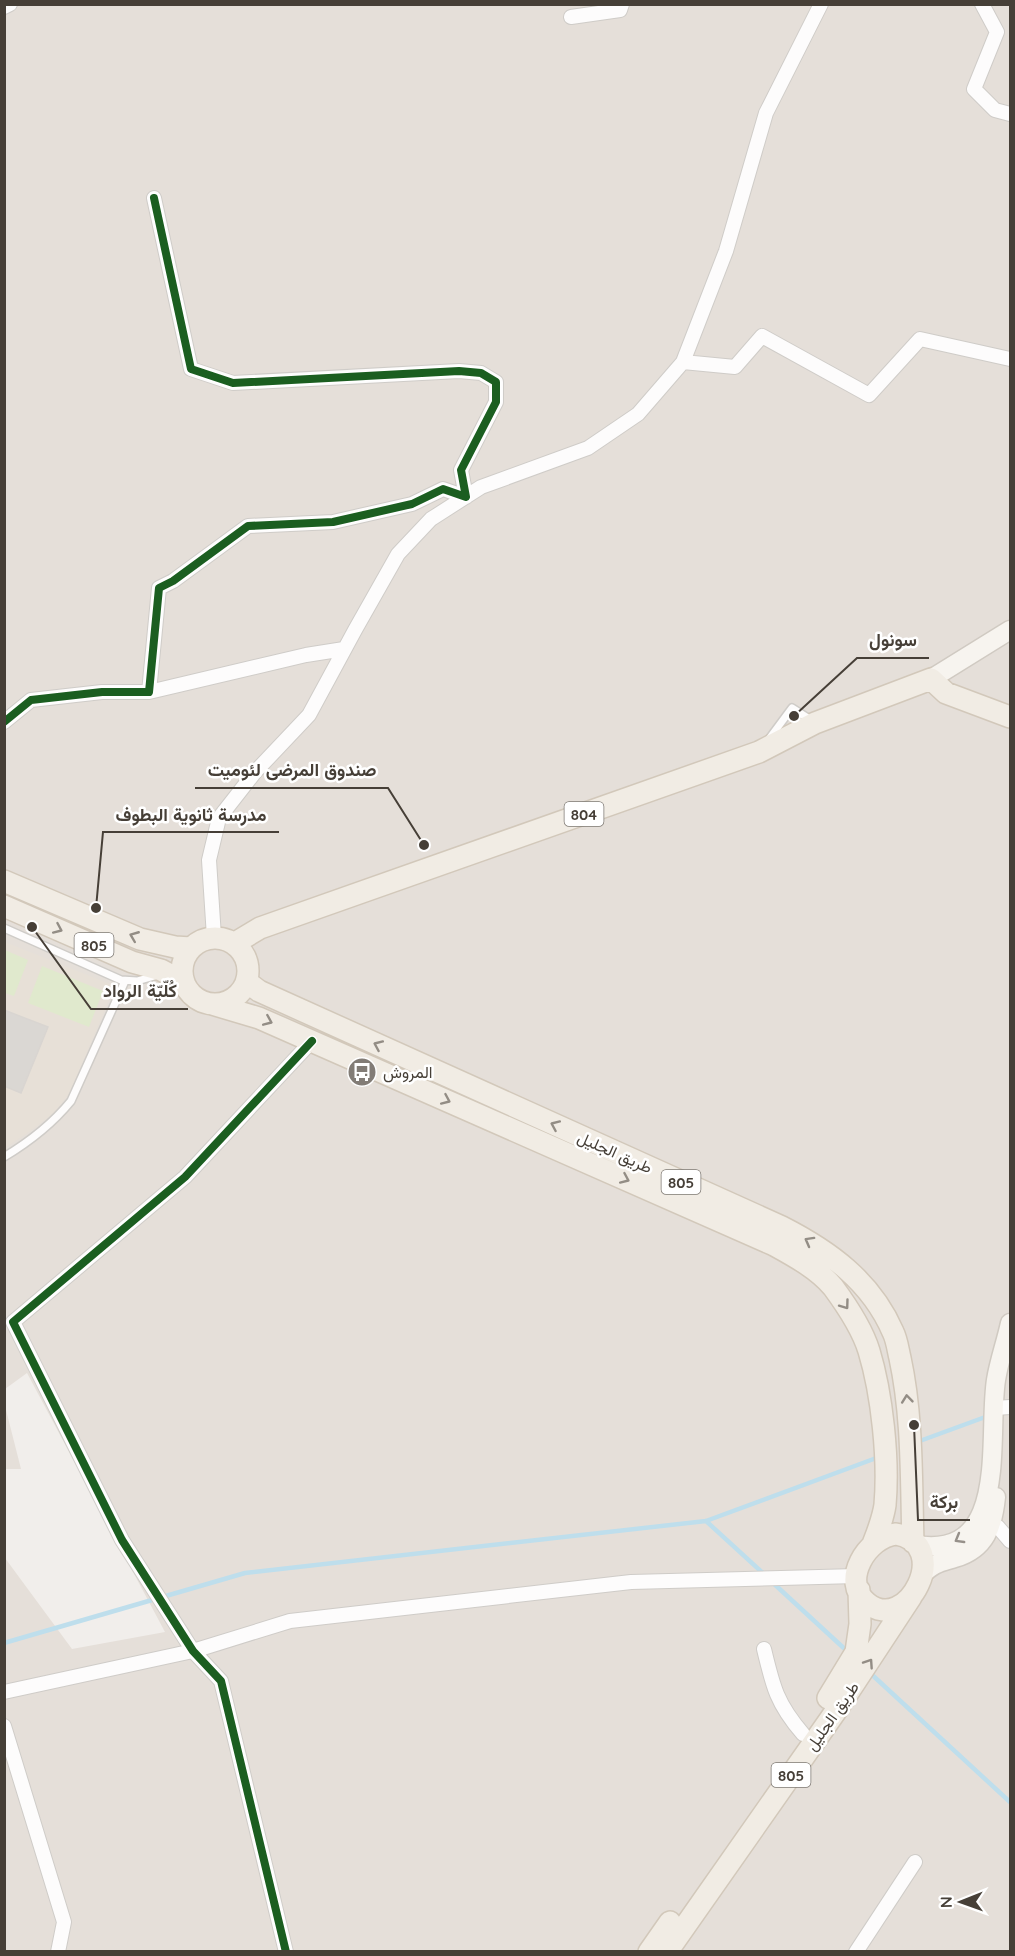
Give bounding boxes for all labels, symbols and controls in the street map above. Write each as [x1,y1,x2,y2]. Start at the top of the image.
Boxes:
callout: سونول [857,622,929,658]
text: سونول [869,628,917,651]
callout: صندوق المرضى لئوميت [195,752,388,788]
text: صندوق المرضى لئوميت [208,758,376,781]
callout: مدرسة ثانوية البطوف [103,796,279,832]
road number: 804 [564,802,604,826]
text: مدرسة ثانوية البطوف [115,803,267,826]
one-way arrow [52,922,63,934]
one-way arrow [130,931,141,943]
road number: 805 [74,933,113,957]
callout: كُلّيّة الرواد [91,973,188,1009]
text: كُلّيّة الرواد [103,979,177,1002]
one-way arrow [261,1014,272,1026]
one-way arrow [373,1040,384,1052]
bus stop icon: المروش [346,1056,378,1088]
place label: المروش [383,1062,432,1083]
one-way arrow [440,1093,451,1105]
one-way arrow [551,1120,562,1132]
street label: طريق الجليل [574,1127,655,1178]
road number: 805 [662,1170,700,1194]
one-way arrow [618,1172,629,1184]
one-way arrow [805,1237,815,1248]
one-way arrow [838,1299,849,1310]
one-way arrow [901,1395,914,1404]
callout: بركة [918,1484,970,1520]
text: بركة [930,1490,958,1513]
one-way arrow [955,1532,965,1544]
one-way arrow [861,1658,872,1669]
street label: طريق الجليل [801,1678,864,1755]
road number: 805 [772,1763,810,1787]
north arrow [931,1872,991,1932]
text: N [936,1896,956,1908]

